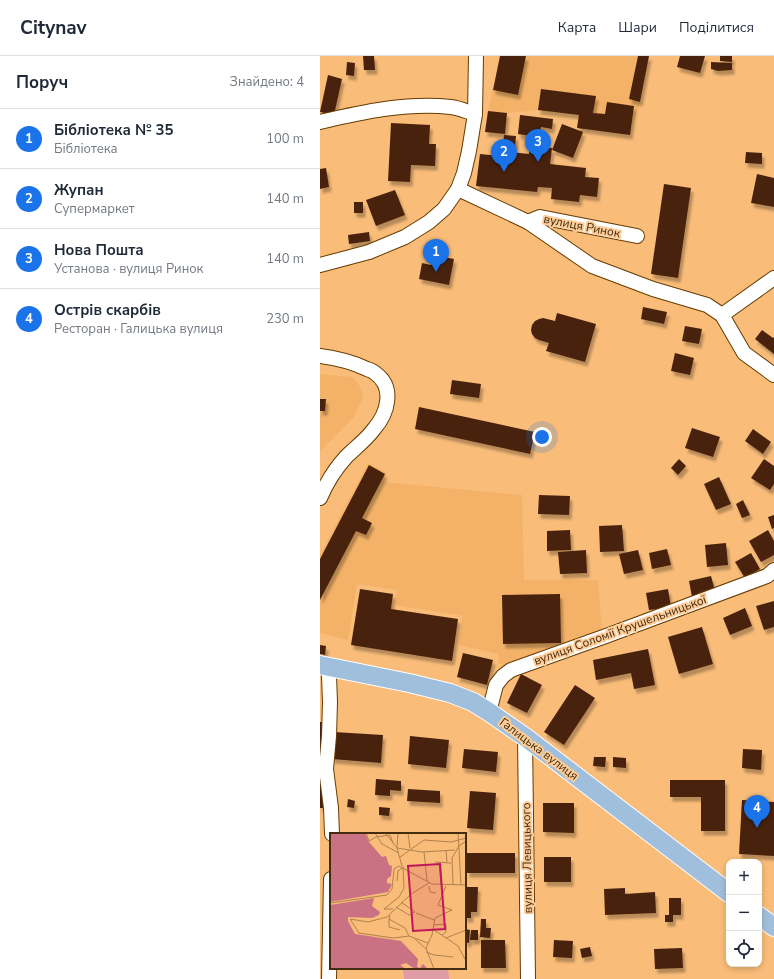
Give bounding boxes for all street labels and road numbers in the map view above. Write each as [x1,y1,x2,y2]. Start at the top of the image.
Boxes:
street label: вулиця Ринок [542,211,622,241]
street label: вулиця Соломії Крушельницької [532,591,709,669]
street label: Галицька вулиця [496,714,582,784]
street label: вулиця Левицького [518,802,536,914]

